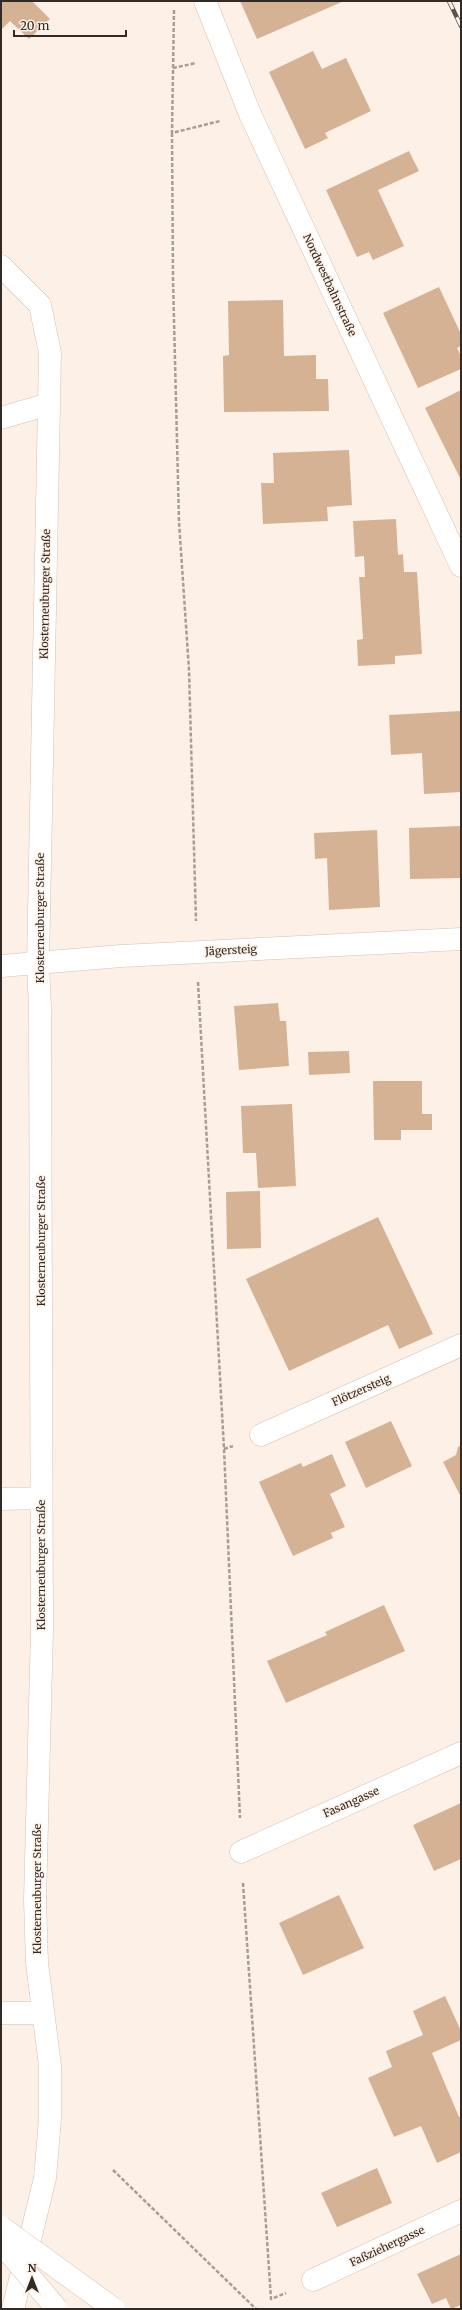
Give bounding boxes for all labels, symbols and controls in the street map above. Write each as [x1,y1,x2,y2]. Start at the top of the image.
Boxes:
scale bar [14,12,126,38]
text: 20 m [20,18,49,33]
street label: Nordwestbahnstraße [300,232,360,339]
street label: Klosterneuburger Straße [37,528,53,659]
street label: Klosterneuburger Straße [33,853,47,983]
street label: Jägersteig [204,942,258,958]
street label: Klosterneuburger Straße [34,1176,48,1306]
street label: Flötzersteig [330,1371,393,1409]
street label: Klosterneuburger Straße [34,1500,48,1630]
street label: Fasangasse [321,1783,381,1821]
street label: Klosterneuburger Straße [30,1824,44,1954]
street label: Faßziehergasse [347,2222,427,2269]
north arrow [12,2258,52,2298]
text: N [28,2261,37,2275]

